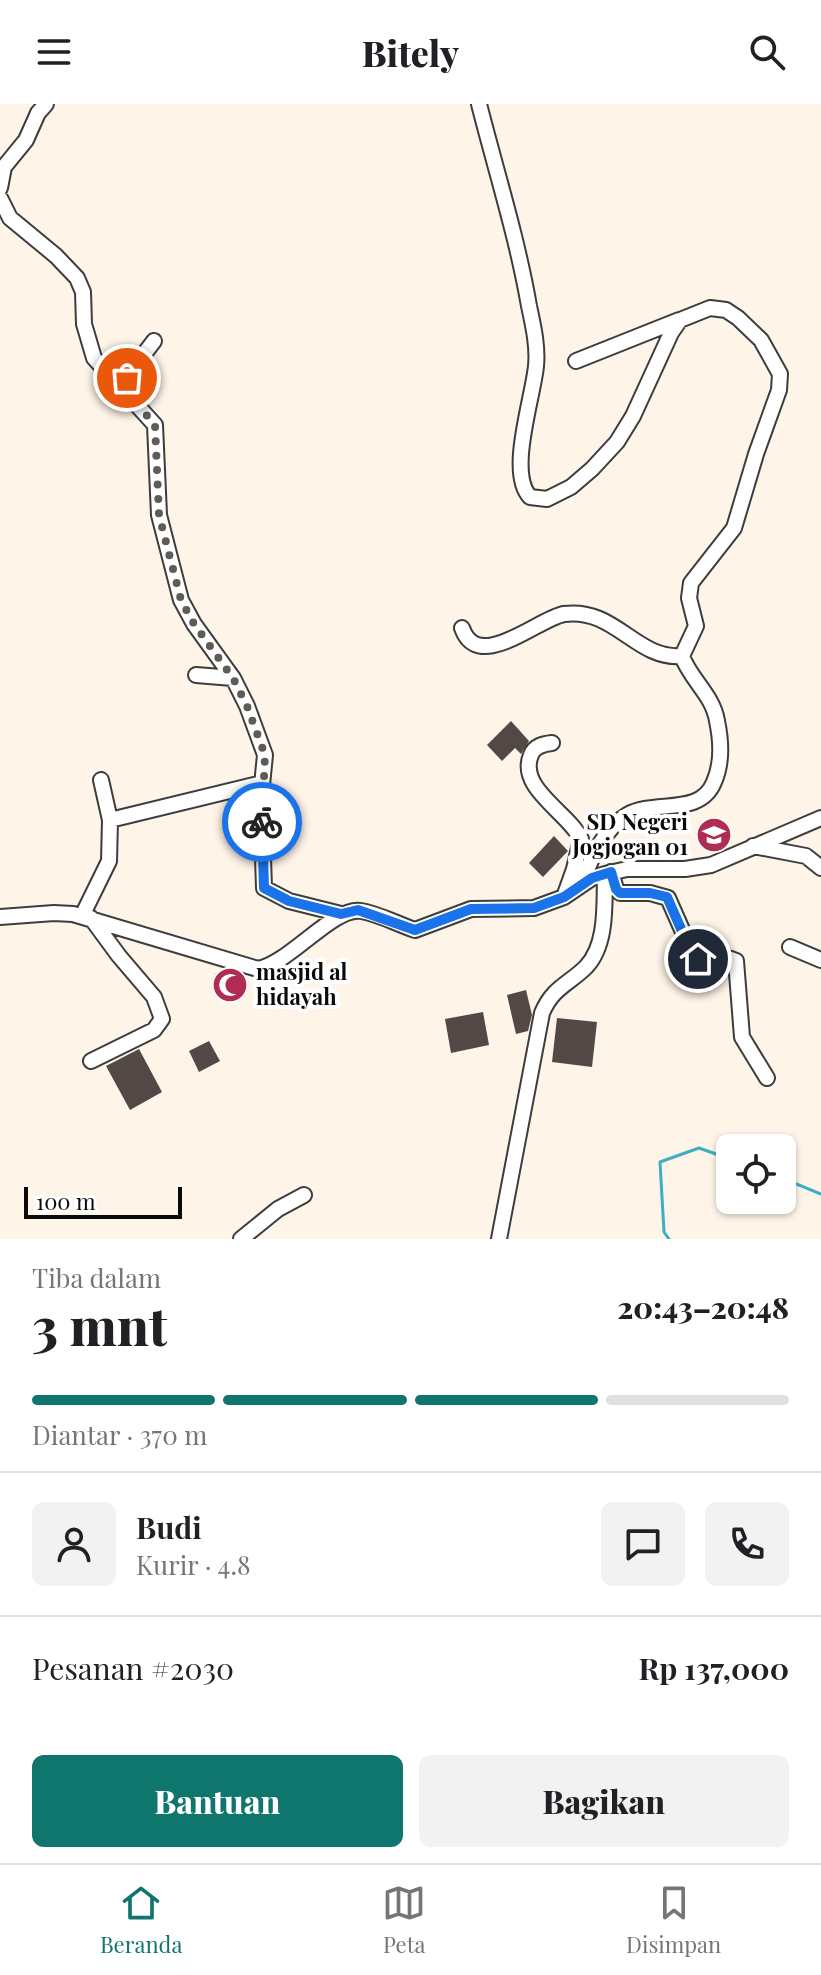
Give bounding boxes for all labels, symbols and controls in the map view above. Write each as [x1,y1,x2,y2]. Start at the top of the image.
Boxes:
text: Bitely [362,28,459,76]
icon: menu [32,30,76,74]
icon: search [745,30,789,74]
pin [93,344,161,412]
icon: bag [105,356,149,400]
courier [222,782,302,862]
icon: bike [240,800,284,844]
place label: SD Negeri Jogjogan 01 [571,806,688,861]
school or university icon: SD Negeri Jogjogan 01 [695,816,733,854]
pin [664,925,732,993]
icon: home [676,937,720,981]
place label: masjid al hidayah [256,956,348,1011]
mosque icon: masjid al hidayah [211,966,249,1004]
map controls [716,1134,796,1214]
button: locate [716,1134,796,1214]
scale bar [24,1183,182,1219]
text: 100 m [36,1186,96,1216]
text: Tiba dalam [32,1260,161,1295]
text: 20:43–20:48 [617,1287,789,1327]
text: 3 mnt [32,1290,167,1359]
text: Diantar · 370 m [32,1417,207,1452]
button: person [32,1502,116,1586]
button: chat [601,1502,685,1586]
button: phone [705,1502,789,1586]
text: Budi [136,1507,202,1547]
text: Kurir · 4.8 [136,1547,251,1582]
text: Pesanan #2030 [32,1648,234,1688]
text: Rp 137,000 [639,1648,789,1688]
button: Bantuan [32,1755,403,1847]
button: Bagikan [419,1755,789,1847]
tab: Beranda [100,1881,182,1959]
tab: Peta [382,1881,426,1959]
tab: Disimpan [626,1881,721,1959]

